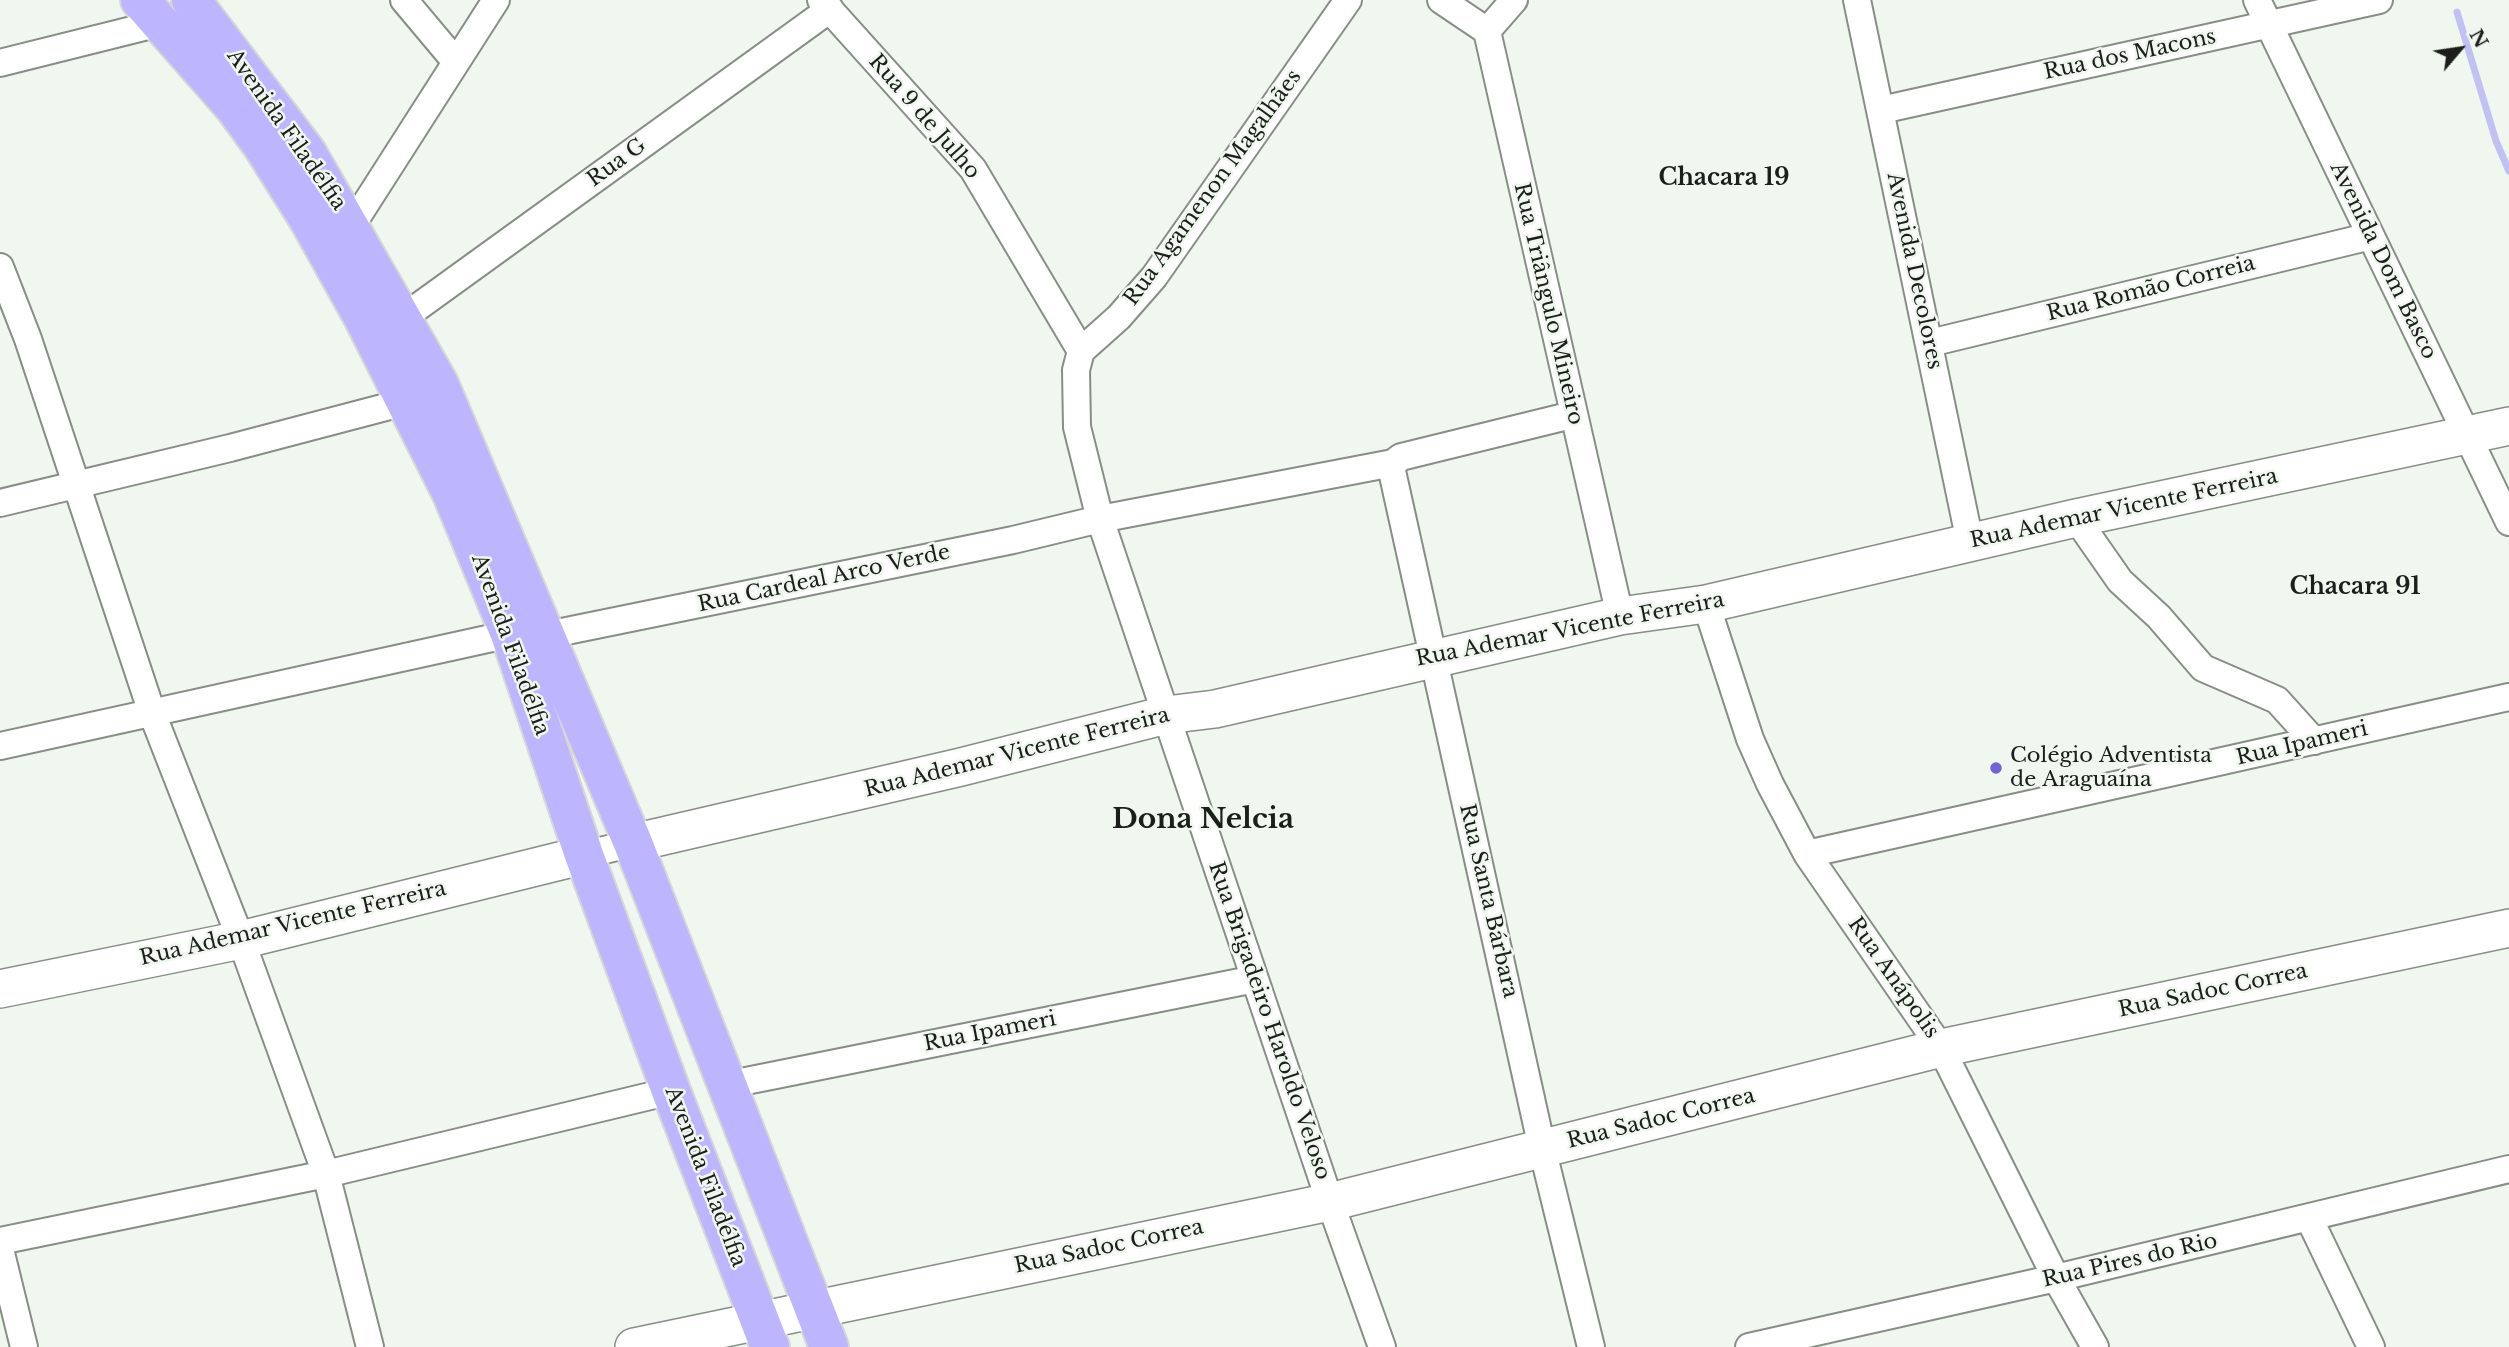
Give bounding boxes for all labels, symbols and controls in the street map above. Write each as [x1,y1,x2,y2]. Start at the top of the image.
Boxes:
north arrow [2425,14,2495,84]
street label: Rua dos Macons [2042,24,2218,86]
text: N [2464,25,2493,52]
street label: Avenida Filadélfia [221,45,351,215]
street label: Rua 9 de Julho [863,50,985,184]
street label: Rua Agamenon Magalhães [1119,65,1307,311]
street label: Rua G [583,133,651,193]
street label: Avenida Dom Basco [2324,158,2442,364]
district label: Chacara 19 [1658,165,1790,193]
street label: Avenida Decolores [1881,170,1947,372]
street label: Rua Triângulo Mineiro [1508,181,1588,427]
street label: Rua Romão Correia [2044,251,2258,327]
street label: Rua Ademar Vicente Ferreira [1968,464,2280,554]
street label: Rua Cardeal Arco Verde [696,540,952,618]
street label: Avenida Filadélfia [466,551,554,739]
district label: Chacara 91 [2289,574,2421,602]
street label: Rua Ademar Vicente Ferreira [1414,588,1726,672]
street label: Rua Ademar Vicente Ferreira [862,703,1172,803]
street label: Rua Ipameri [2234,717,2370,771]
place label: Colégio Adventista de Araguaína [2010,743,2212,793]
marker: Colégio Adventista de Araguaína [1988,760,2004,776]
street label: Rua Santa Bárbara [1453,802,1523,1000]
district label: Dona Nelcia [1112,803,1294,837]
street label: Rua Brigadeiro Haroldo Veloso [1203,859,1335,1183]
street label: Rua Ademar Vicente Ferreira [137,876,449,972]
street label: Rua Anápolis [1842,913,1944,1043]
street label: Rua Sadoc Correa [2116,959,2310,1023]
street label: Rua Ipameri [922,1007,1058,1057]
street label: Avenida Filadélfia [659,1083,751,1271]
street label: Rua Sadoc Correa [1564,1083,1758,1155]
street label: Rua Sadoc Correa [1012,1215,1206,1279]
street label: Rua Pires do Rio [2040,1229,2220,1293]

